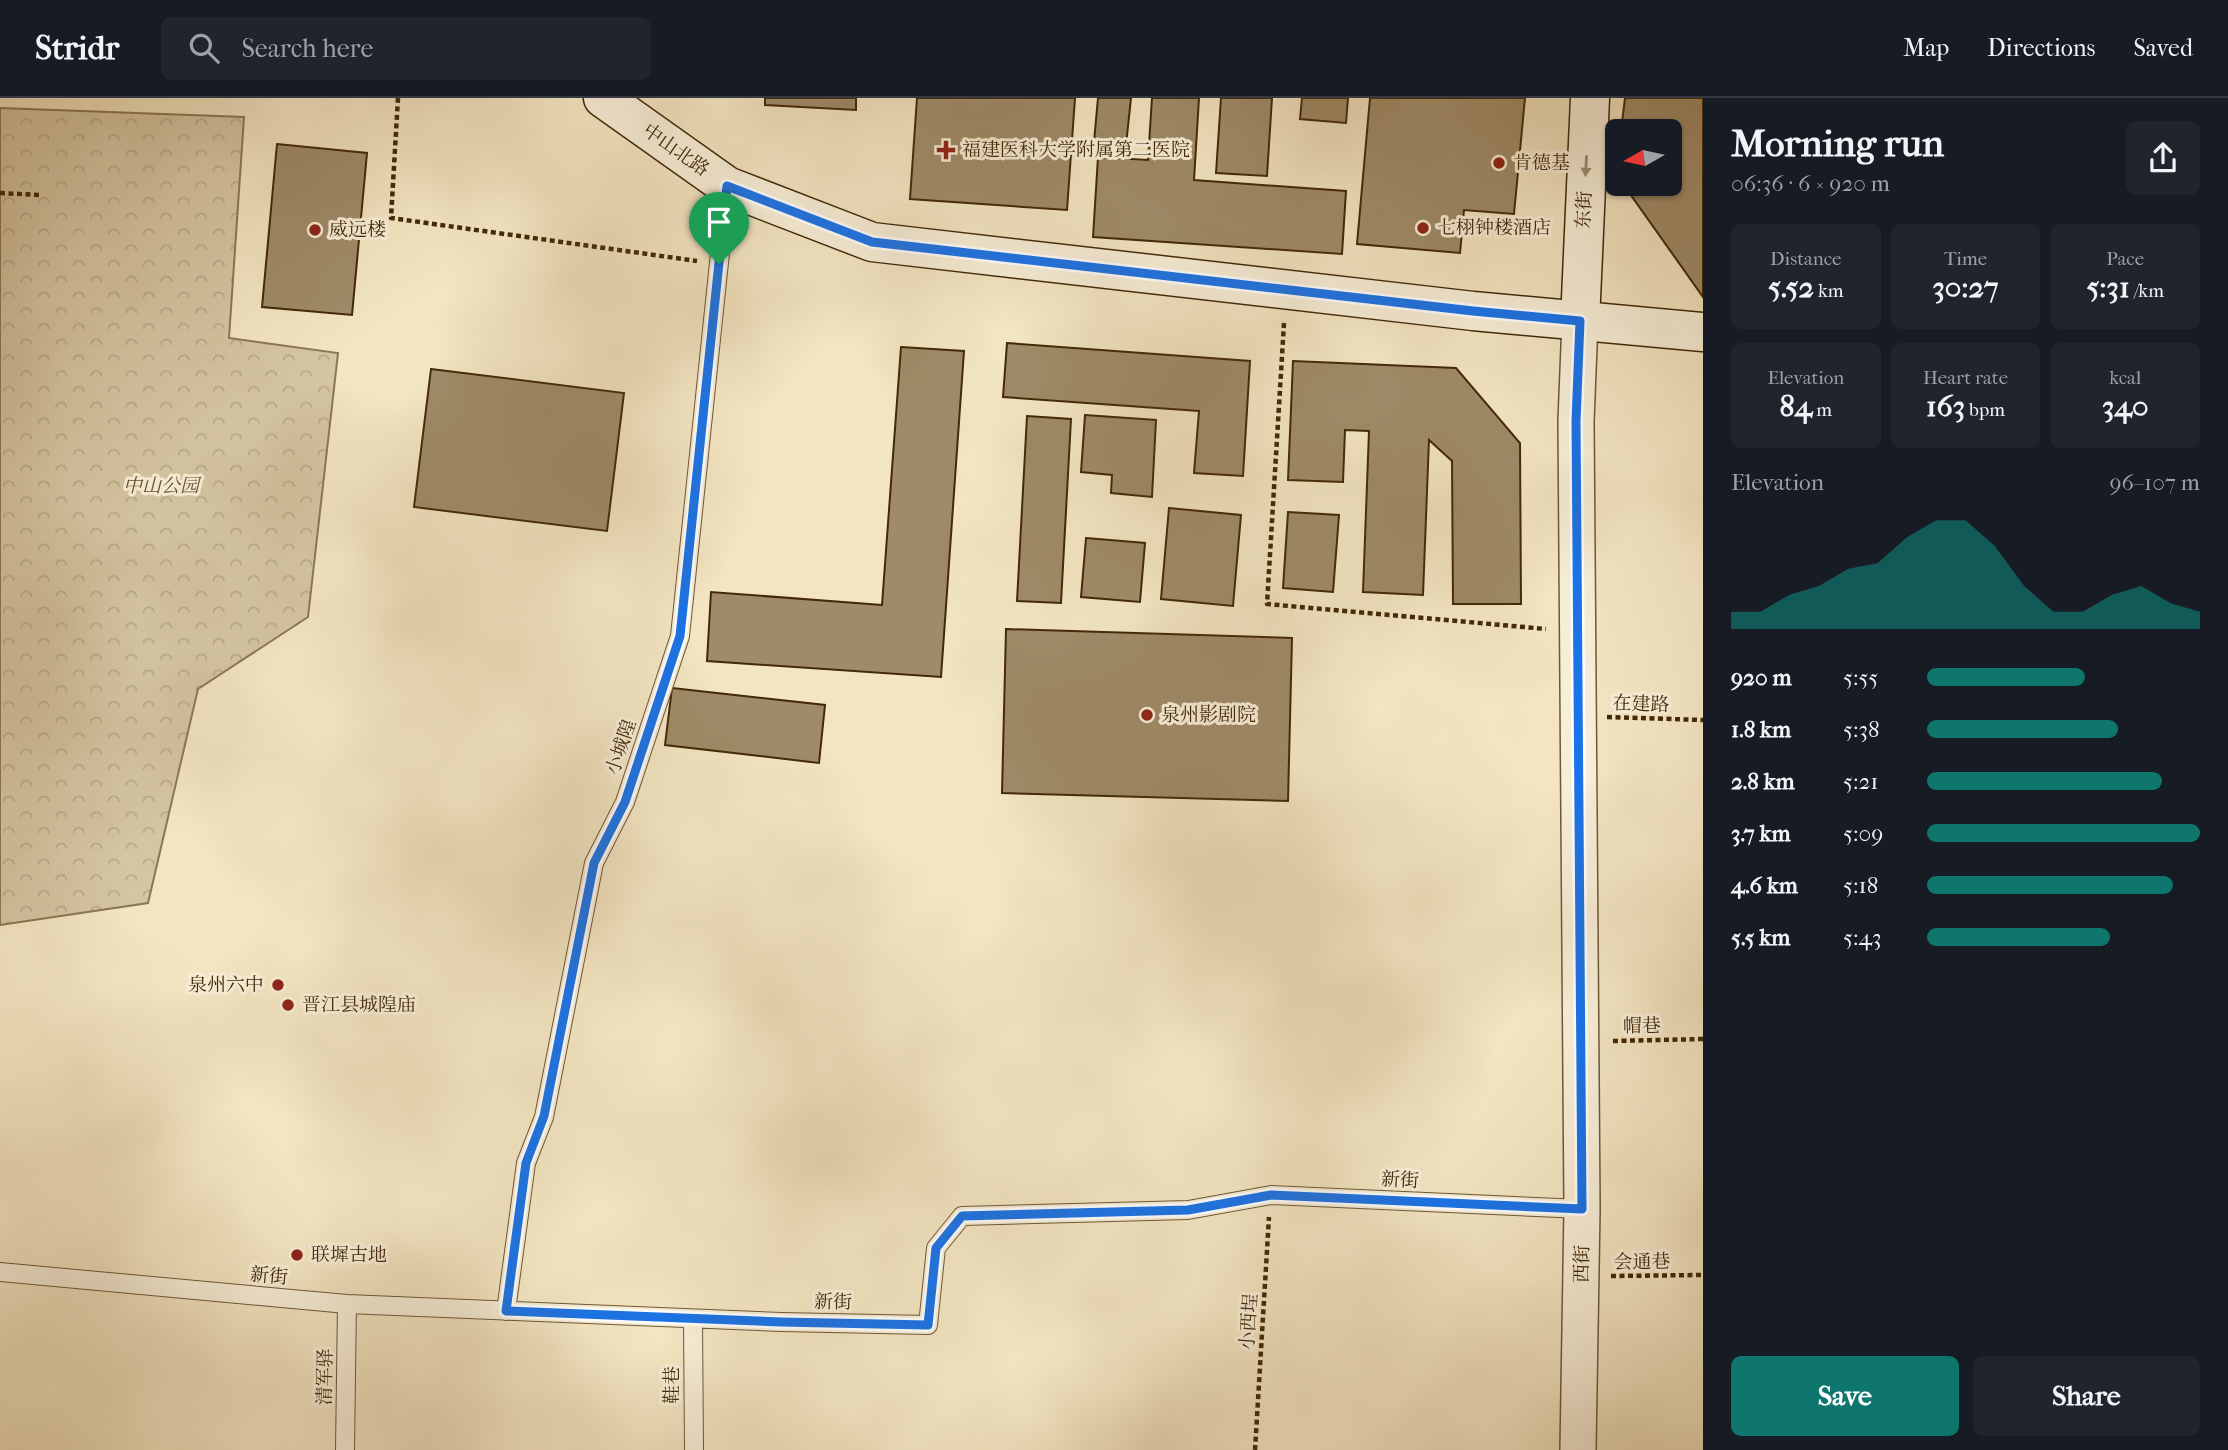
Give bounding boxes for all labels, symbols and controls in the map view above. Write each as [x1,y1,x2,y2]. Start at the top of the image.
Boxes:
search box [161,17,651,80]
text: Stridr [35,29,119,68]
icon: search [185,29,223,67]
text: Search here [241,33,373,64]
text: Map [1903,34,1949,62]
text: Directions [1987,34,2095,62]
text: Saved [2133,34,2193,62]
street label: 中山北路 [639,119,713,181]
north arrow [1605,119,1682,196]
map controls [1605,119,1682,196]
text: Morning run [1731,121,1944,166]
button: share [2126,121,2200,195]
place label: 福建医科大学附属第二医院 [962,139,1190,161]
marker: 福建医科大学附属第二医院 [936,140,956,160]
place label: 肯德基 [1513,152,1570,174]
marker: 肯德基 [1491,155,1507,171]
one-way arrow [1581,155,1592,177]
text: 06:36 · 6 × 920 m [1731,170,1890,197]
street label: 东街 [1572,190,1596,230]
pin [689,192,749,264]
icon: arrive [700,203,738,241]
place label: 七栩钟楼酒店 [1437,217,1551,239]
place label: 威远楼 [329,219,386,241]
marker: 七栩钟楼酒店 [1415,220,1431,236]
marker: 威远楼 [307,222,323,238]
text: Distance [1770,248,1842,270]
text: Time [1944,248,1987,270]
text: Pace [2106,248,2144,270]
text: 5.52 [1768,270,1814,305]
text: 30:27 [1932,270,1999,305]
text: 5:31 [2086,270,2130,305]
text: km [1814,280,1844,302]
text: /km [2130,280,2164,302]
text: Elevation [1767,367,1844,389]
text: Heart rate [1923,367,2008,389]
text: kcal [2109,367,2141,389]
text: 84 [1780,389,1812,424]
text: 163 [1926,389,1965,424]
text: 340 [2102,389,2148,424]
text: m [1812,399,1832,421]
text: bpm [1965,399,2005,421]
text: Elevation [1731,469,1824,496]
text: 96–107 m [2110,469,2200,496]
park label: 中山公园 [123,475,202,497]
text: 920 m [1731,664,1792,691]
text: 5:55 [1843,664,1878,691]
street label: 在建路 [1612,692,1670,716]
place label: 泉州影剧院 [1161,704,1256,726]
marker: 泉州影剧院 [1139,707,1155,723]
street label: 小城隍 [601,716,641,778]
text: 1.8 km [1731,716,1791,743]
text: 5:38 [1843,716,1880,743]
text: 2.8 km [1731,768,1795,795]
text: 5:21 [1843,768,1879,795]
text: 3.7 km [1731,820,1791,847]
text: 5:09 [1843,820,1883,847]
text: 4.6 km [1731,872,1798,899]
text: 5:18 [1843,872,1878,899]
text: 5.5 km [1731,924,1790,951]
text: 5:43 [1843,924,1882,951]
place label: 泉州六中 [188,974,264,996]
marker: 泉州六中 [270,977,286,993]
place label: 晋江县城隍庙 [302,994,416,1016]
marker: 晋江县城隍庙 [280,997,296,1013]
street label: 帽巷 [1623,1015,1661,1037]
street label: 新街 [1380,1168,1420,1192]
place label: 联墀古地 [311,1244,387,1266]
street label: 西街 [1571,1245,1593,1283]
marker: 联墀古地 [289,1247,305,1263]
street label: 会通巷 [1613,1251,1671,1273]
street label: 新街 [249,1263,289,1289]
street label: 新街 [814,1291,852,1313]
street label: 小西埕 [1236,1293,1262,1351]
street label: 清军驿 [314,1348,336,1406]
button: Save [1731,1356,1959,1436]
button: Share [1973,1356,2200,1436]
street label: 鞋巷 [661,1366,683,1404]

